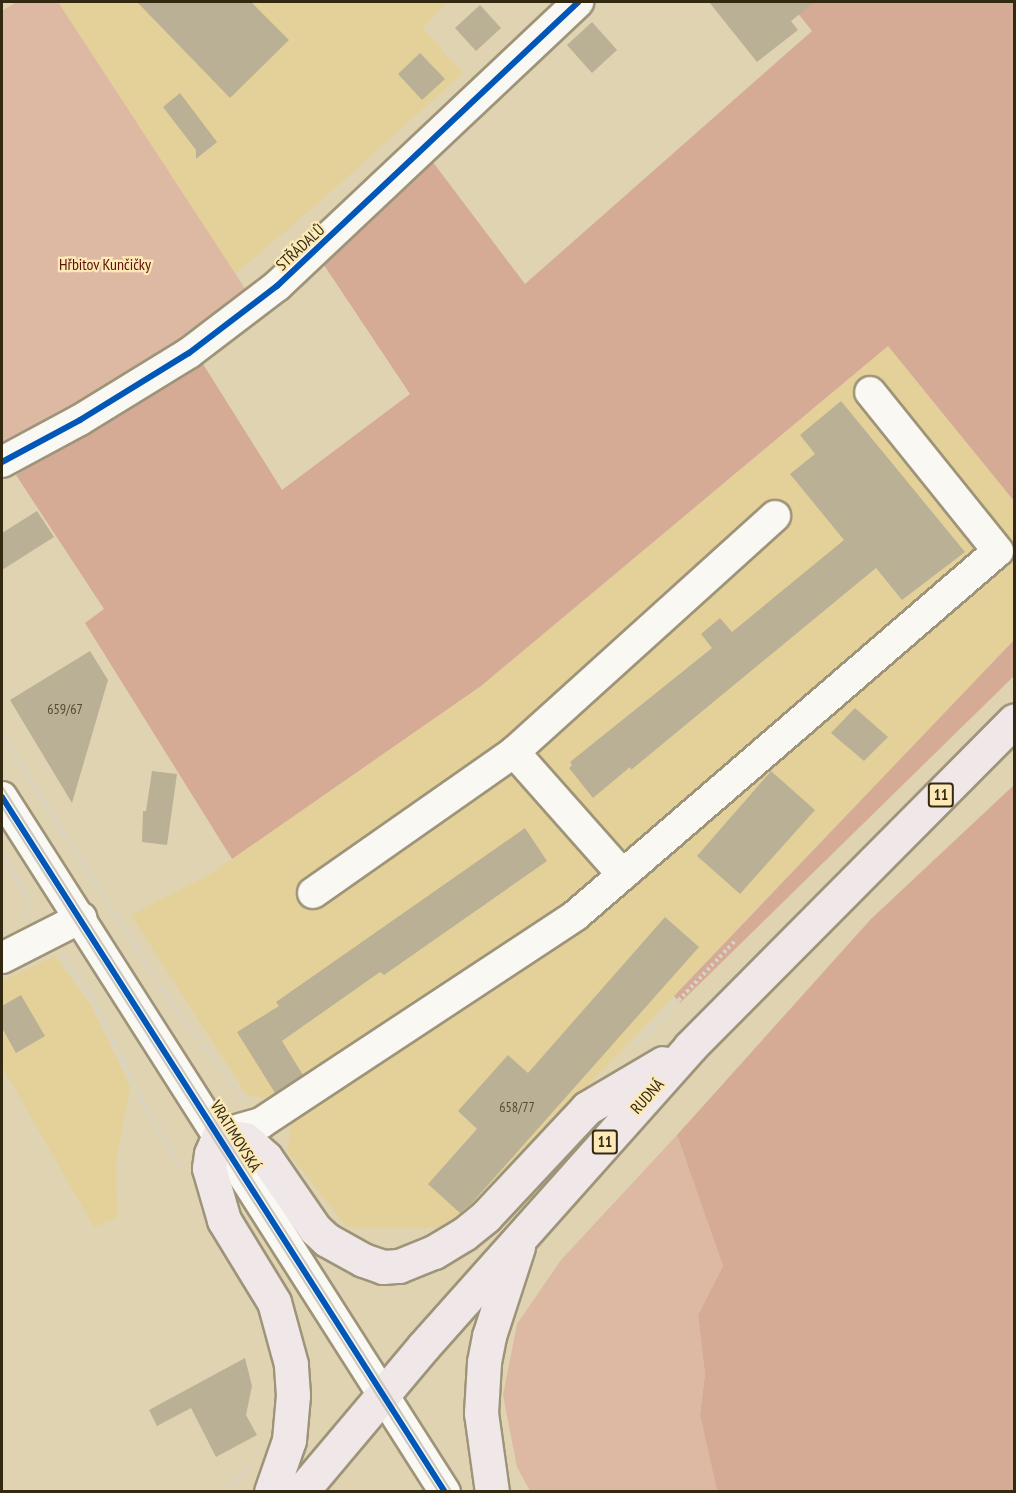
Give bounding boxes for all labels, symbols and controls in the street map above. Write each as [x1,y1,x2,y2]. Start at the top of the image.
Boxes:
street label: STŘÁDALŮ [272,220,328,274]
park label: Hřbitov Kunčičky [59,254,151,274]
house number: 659/67 [47,701,83,717]
road number: 11 [928,783,954,807]
street label: RUDNÁ [626,1074,668,1118]
street label: VRATIMOVSKÁ [207,1097,265,1175]
house number: 658/77 [499,1099,535,1115]
road number: 11 [592,1130,618,1154]

